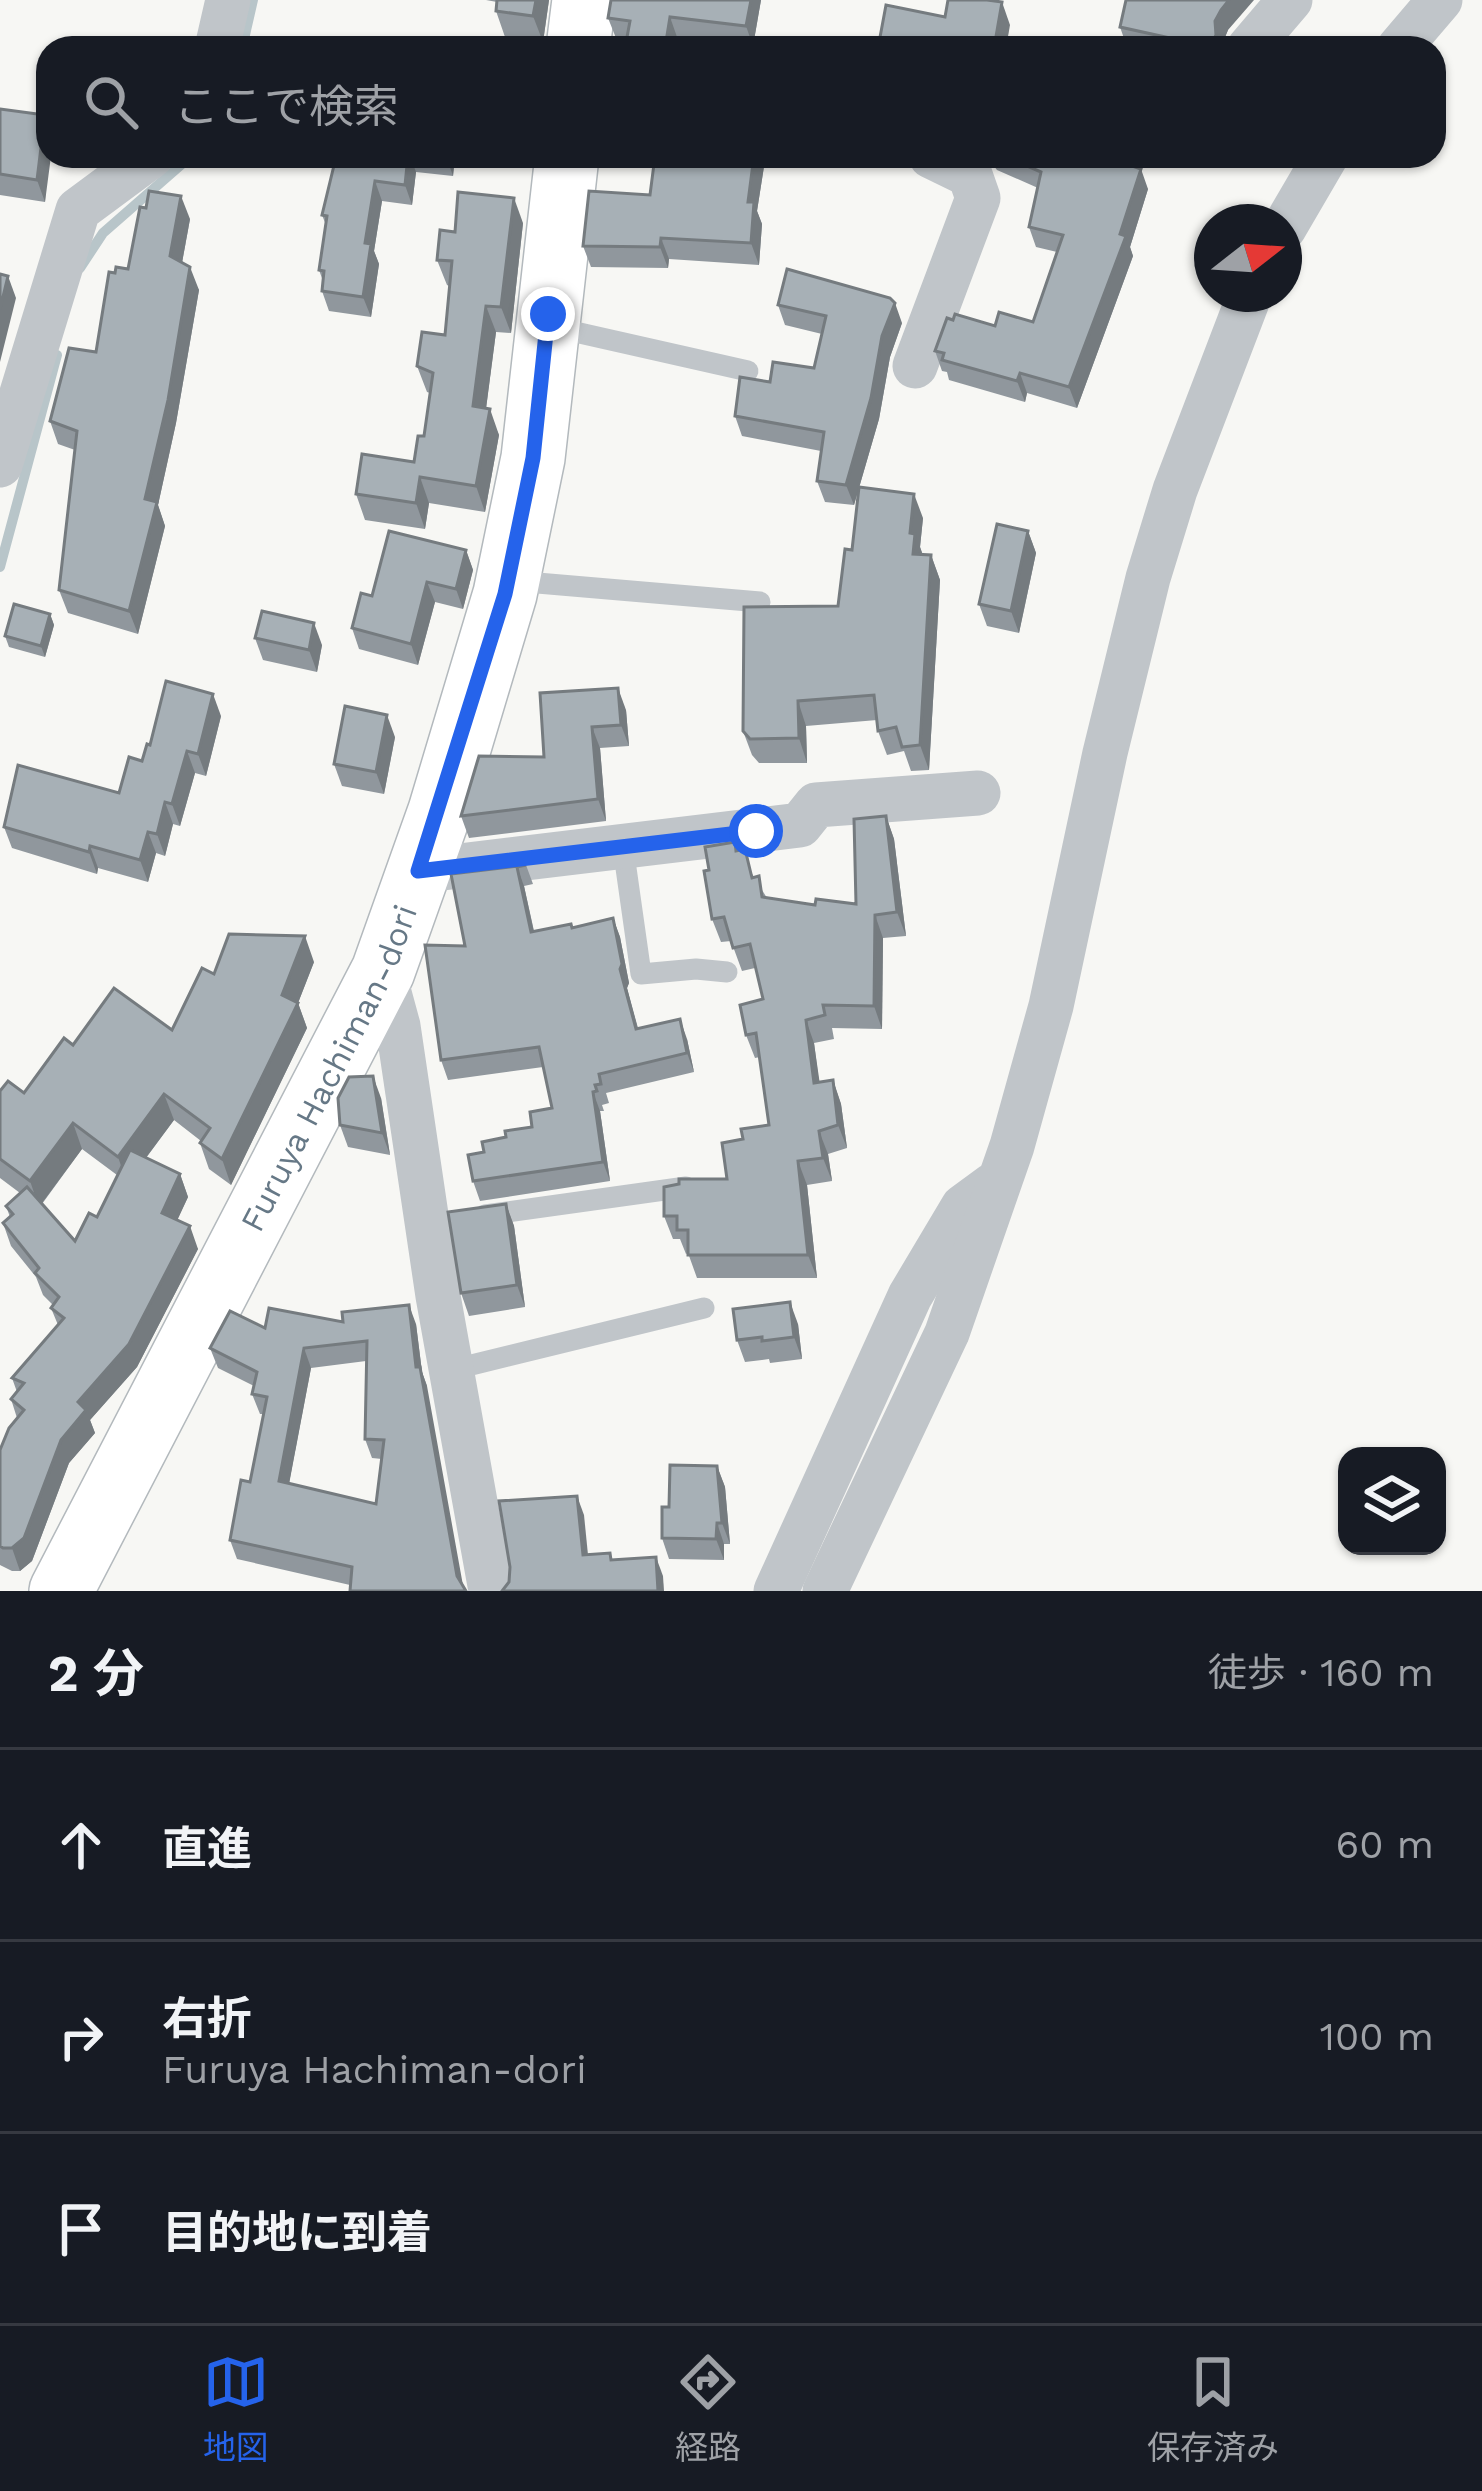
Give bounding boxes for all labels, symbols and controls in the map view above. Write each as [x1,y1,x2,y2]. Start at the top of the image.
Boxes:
search box [36,36,1446,168]
icon: search [78,69,144,135]
text: ここで検索 [174,80,399,133]
north arrow [1194,204,1302,312]
route end [521,287,575,341]
route start [729,804,783,858]
street label: Furuya Hachiman-dori [232,900,425,1238]
map controls [1338,1447,1446,1555]
button: layers [1338,1447,1446,1555]
text: 2 分 [48,1644,144,1703]
text: 徒歩 · 160 m [1208,1650,1434,1695]
icon: ahead [48,1812,114,1878]
text: 直進 [162,1822,252,1875]
text: 60 m [1336,1822,1434,1867]
text: 右折 [162,1992,252,2045]
icon: right [48,2004,114,2070]
text: 100 m [1320,2014,1434,2059]
text: Furuya Hachiman-dori [162,2047,587,2092]
icon: arrive [48,2196,114,2262]
text: 目的地に到着 [162,2206,432,2259]
tab: 地図 [203,2349,269,2469]
tab: 経路 [675,2349,741,2469]
tab: 保存済み [1147,2349,1279,2469]

